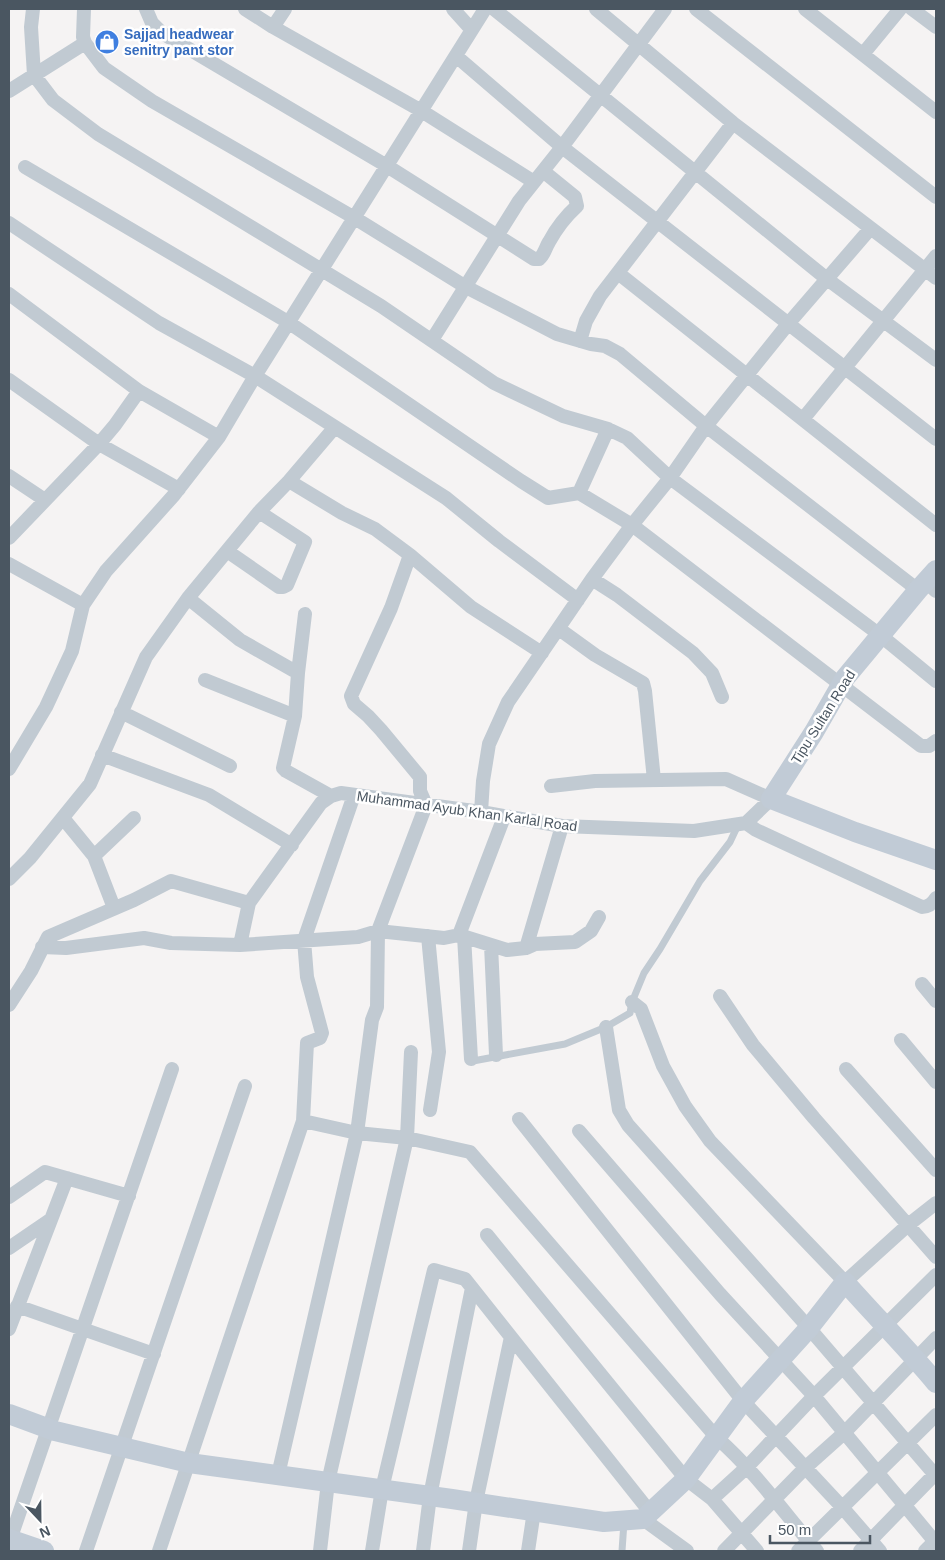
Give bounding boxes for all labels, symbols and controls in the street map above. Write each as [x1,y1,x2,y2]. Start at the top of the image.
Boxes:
place label: Sajjad headwear senitry pant stor [124,26,234,58]
shop icon: Sajjad headwear senitry pant stor [94,29,120,55]
street label: Tipu Sultan Road [788,667,858,767]
street label: Muhammad Ayub Khan Karlal Road [356,788,578,834]
north arrow [15,1495,65,1545]
scale bar [770,1512,870,1544]
text: 50 m [778,1521,811,1538]
text: N [37,1523,53,1541]

